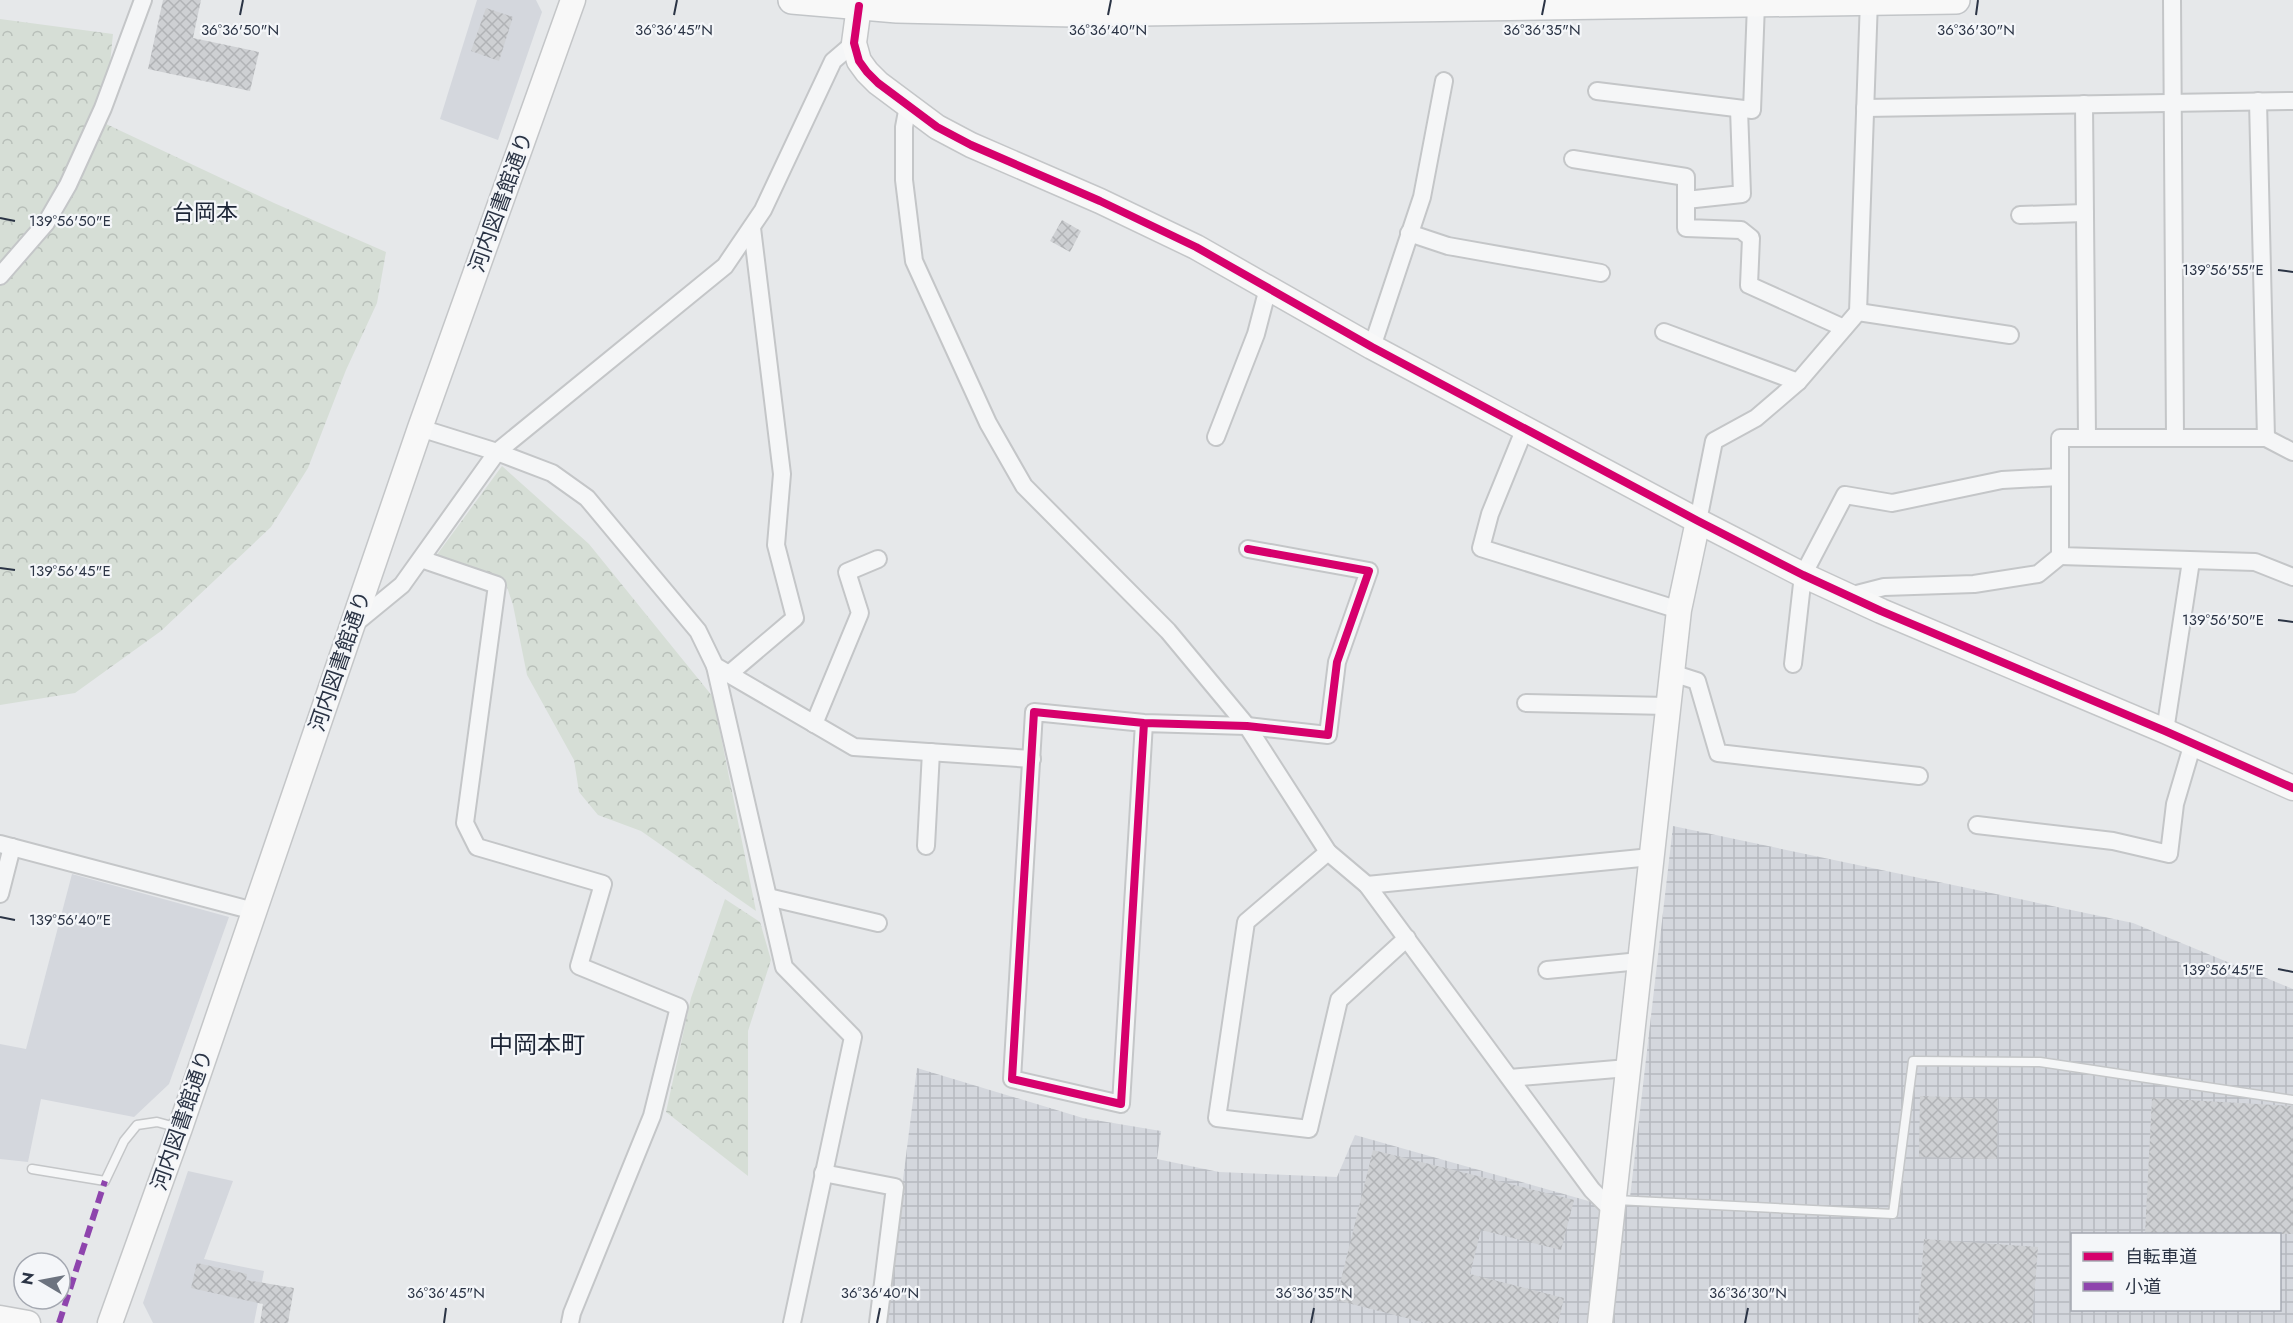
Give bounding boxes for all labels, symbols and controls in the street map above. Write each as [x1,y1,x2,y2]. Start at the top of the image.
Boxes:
text: 36°36'50"N [201,19,279,41]
text: 36°36'45"N [635,19,713,41]
text: 36°36'40"N [1069,19,1147,41]
text: 36°36'35"N [1503,19,1581,41]
text: 36°36'30"N [1937,19,2015,41]
street label: 河内図書館通り [462,128,540,276]
district label: 台岡本 [172,196,238,228]
text: 139°56'50"E [29,210,111,232]
text: 139°56'55"E [2182,259,2264,281]
text: 139°56'45"E [29,560,111,582]
street label: 河内図書館通り [302,587,378,735]
text: 139°56'50"E [2182,609,2264,631]
text: 139°56'40"E [29,909,111,931]
text: 139°56'45"E [2182,959,2264,981]
district label: 中岡本町 [489,1027,585,1062]
street label: 河内図書館通り [144,1046,220,1194]
legend [2071,1233,2281,1311]
text: 自転車道 [2125,1244,2197,1270]
north arrow [12,1251,72,1311]
text: N [15,1270,40,1287]
text: 小道 [2125,1274,2161,1300]
text: 36°36'45"N [407,1282,485,1304]
text: 36°36'40"N [841,1282,919,1304]
text: 36°36'35"N [1275,1282,1353,1304]
text: 36°36'30"N [1709,1282,1787,1304]

